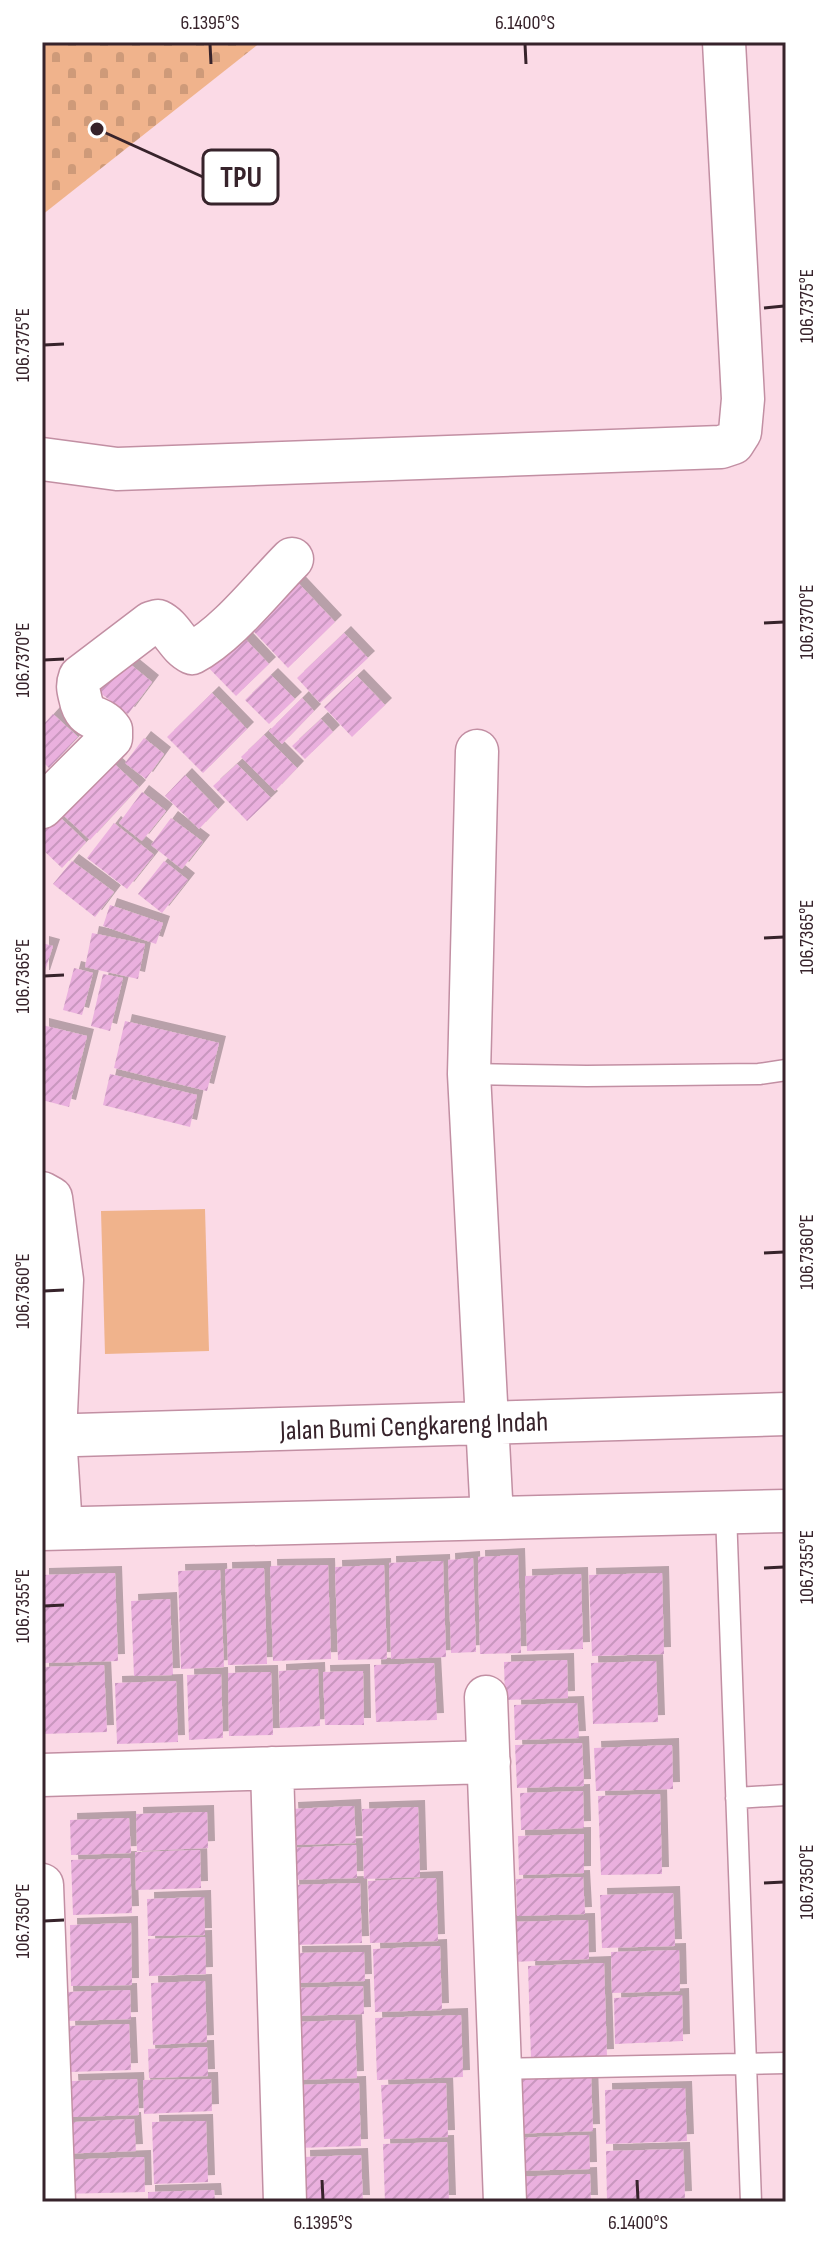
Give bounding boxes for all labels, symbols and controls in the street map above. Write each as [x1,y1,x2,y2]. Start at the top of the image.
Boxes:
text: 6.1395°S [180,11,240,35]
text: 6.1400°S [495,11,555,35]
callout: TPU [203,150,278,204]
text: TPU [220,160,262,196]
text: 106.7375°E [795,269,819,343]
text: 106.7375°E [11,308,35,382]
text: 106.7370°E [795,585,819,659]
text: 106.7370°E [11,623,35,697]
text: 106.7365°E [795,900,819,974]
text: 106.7365°E [11,939,35,1013]
text: 106.7360°E [795,1214,819,1290]
text: 106.7360°E [11,1253,35,1329]
street label: Jalan Bumi Cengkareng Indah [278,1405,549,1448]
text: 106.7355°E [795,1530,819,1604]
text: 106.7355°E [11,1569,35,1643]
text: 106.7350°E [795,1845,819,1919]
text: 106.7350°E [11,1884,35,1958]
text: 6.1395°S [293,2211,353,2235]
text: 6.1400°S [608,2211,668,2235]

